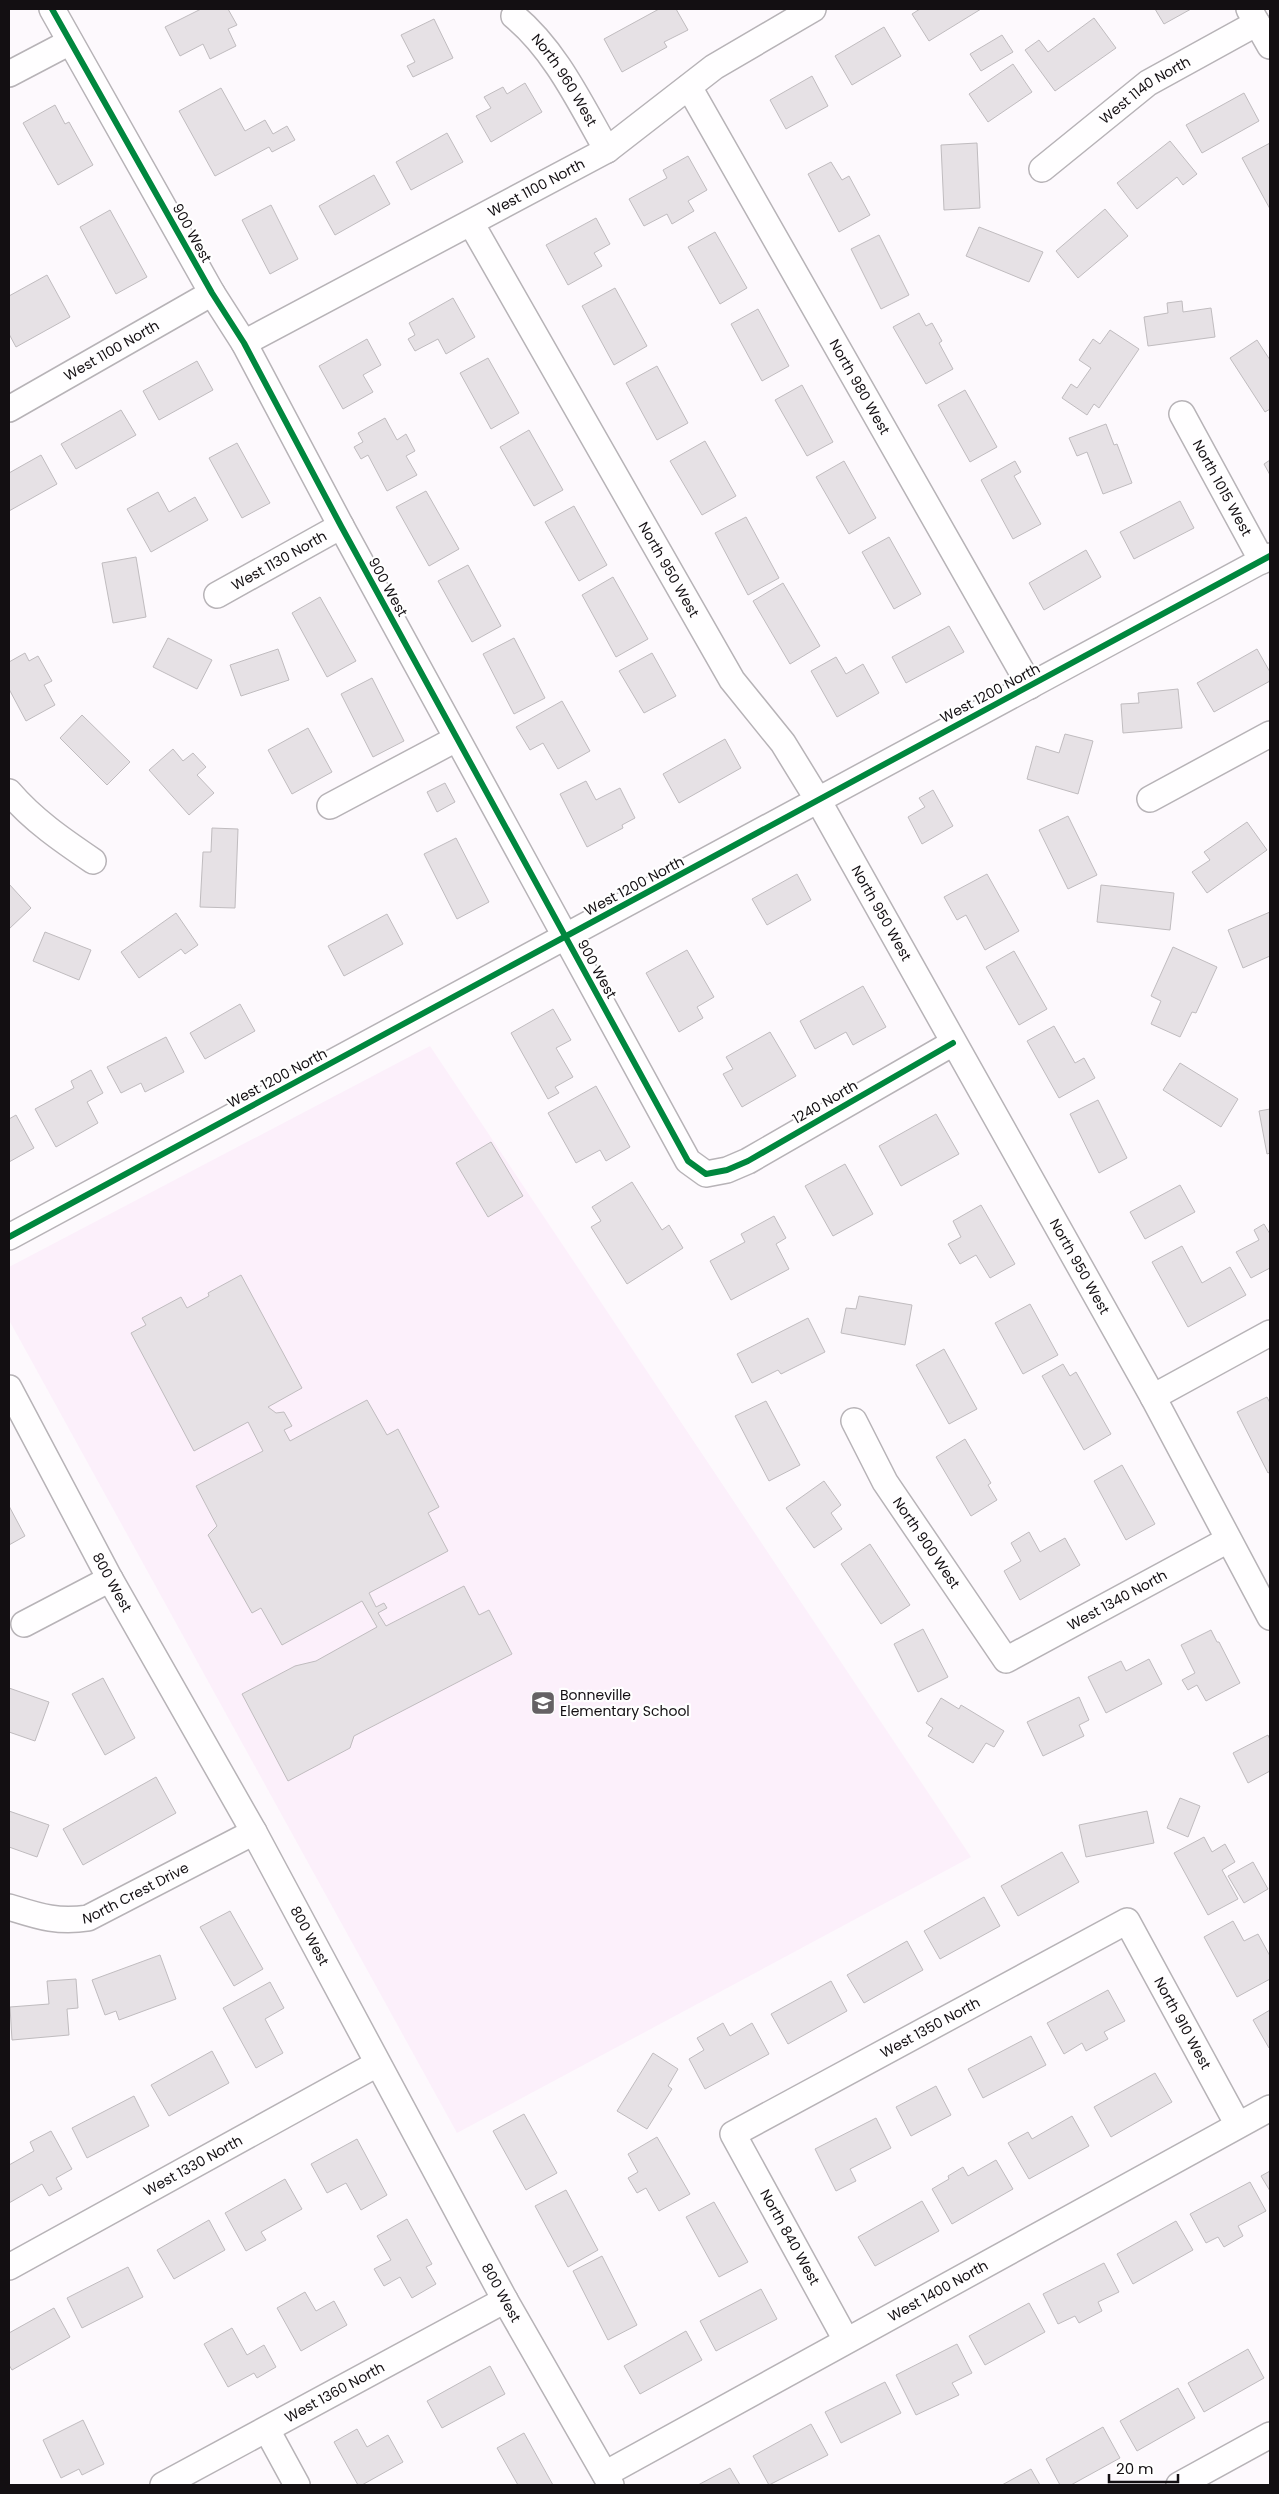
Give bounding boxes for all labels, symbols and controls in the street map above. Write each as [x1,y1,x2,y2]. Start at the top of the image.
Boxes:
street label: North 960 West [527,29,602,130]
street label: West 1140 North [1095,52,1194,129]
street label: West 1100 North [484,154,588,222]
street label: 900 West [168,200,216,266]
street label: West 1100 North [60,315,163,386]
street label: North 980 West [825,335,895,438]
street label: North 1015 West [1188,436,1257,540]
street label: North 950 West [634,518,704,621]
street label: West 1130 North [228,526,330,595]
street label: 900 West [364,554,412,620]
street label: West 1200 North [937,658,1043,728]
street label: West 1200 North [581,851,687,921]
street label: North 950 West [847,862,916,965]
street label: 900 West [573,936,621,1002]
street label: West 1200 North [224,1043,330,1113]
street label: 1240 North [789,1075,861,1129]
street label: North 950 West [1045,1215,1115,1318]
street label: North 900 West [888,1493,965,1593]
street label: 800 West [88,1549,137,1616]
street label: West 1340 North [1064,1565,1171,1635]
place label: Bonneville Elementary School [560,1685,690,1721]
school or university icon: Bonneville Elementary School [530,1690,556,1716]
street label: North Crest Drive [81,1857,193,1929]
street label: 800 West [286,1902,334,1969]
street label: North 910 West [1149,1973,1216,2073]
street label: West 1350 North [877,1992,984,2063]
street label: West 1330 North [140,2130,246,2201]
street label: North 840 West [755,2185,825,2289]
street label: West 1400 North [884,2255,991,2326]
street label: 800 West [477,2259,526,2326]
street label: West 1360 North [281,2357,388,2427]
scale bar [1109,2452,1178,2484]
text: 20 m [1116,2458,1154,2479]

